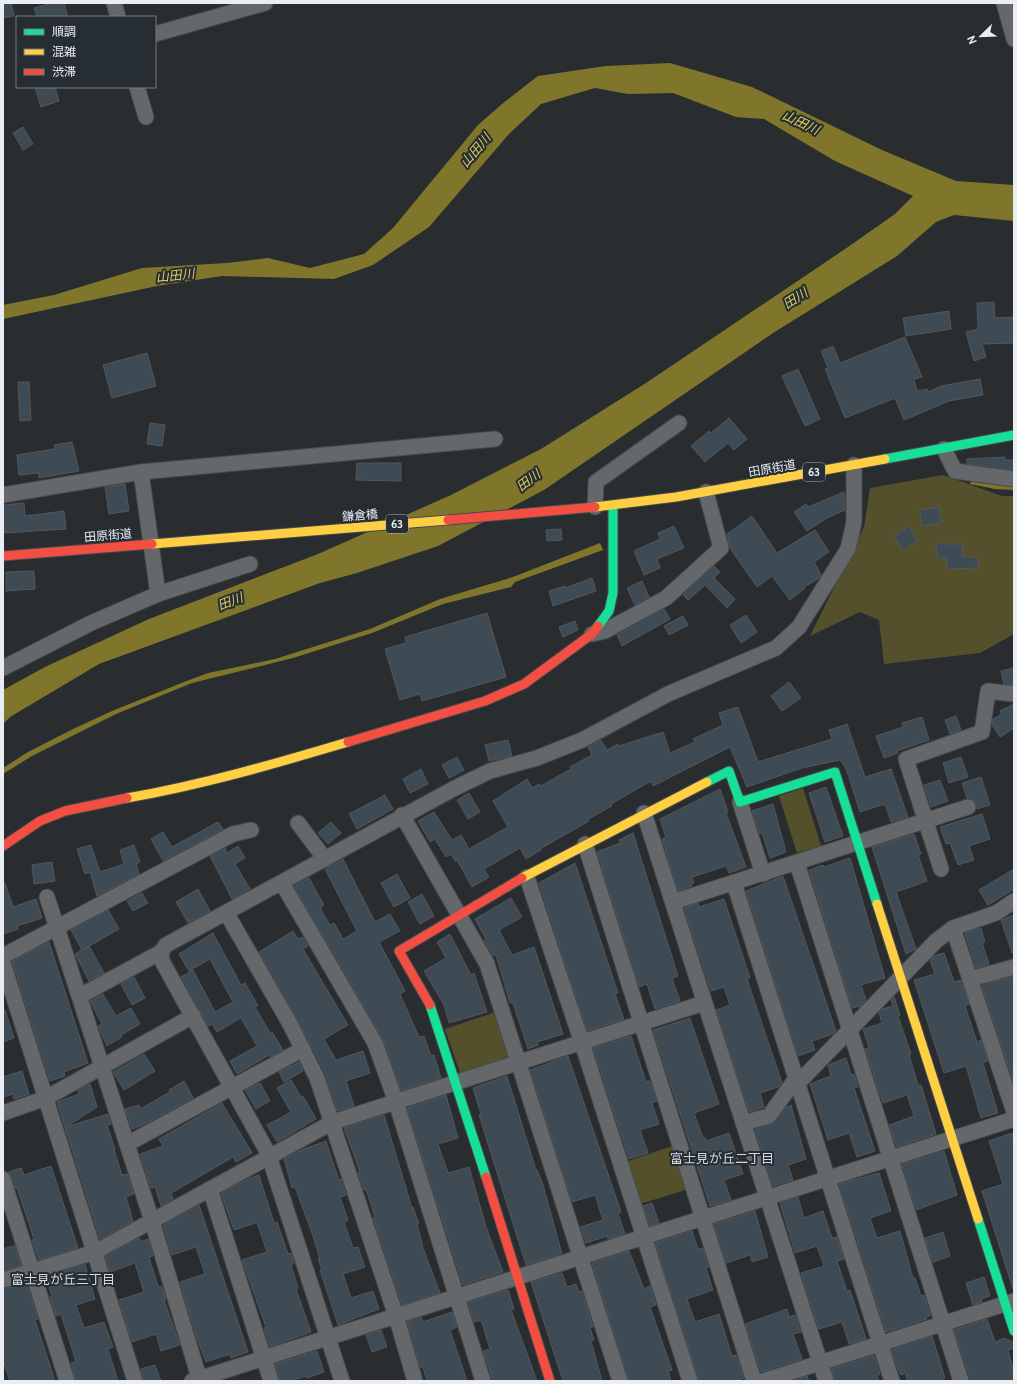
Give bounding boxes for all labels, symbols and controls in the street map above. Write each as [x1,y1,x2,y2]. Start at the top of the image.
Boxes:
legend [16,16,156,88]
north arrow [961,16,1001,56]
text: 順調 [52,24,76,39]
text: N [964,34,980,46]
text: 混雑 [52,44,76,59]
text: 渋滞 [52,64,76,79]
water label: 山田川 [780,107,824,138]
water label: 山田川 [456,128,495,170]
water label: 山田川 [155,265,197,285]
water label: 田川 [780,283,812,312]
street label: 田原街道 [747,456,797,480]
road number: 63 [803,463,825,481]
water label: 田川 [513,465,545,494]
street label: 鎌倉橋 [341,506,379,524]
road number: 63 [386,515,408,533]
street label: 田原街道 [83,525,133,545]
water label: 田川 [215,588,247,613]
district label: 富士見が丘二丁目 [670,1150,774,1166]
district label: 富士見が丘三丁目 [11,1271,115,1287]

